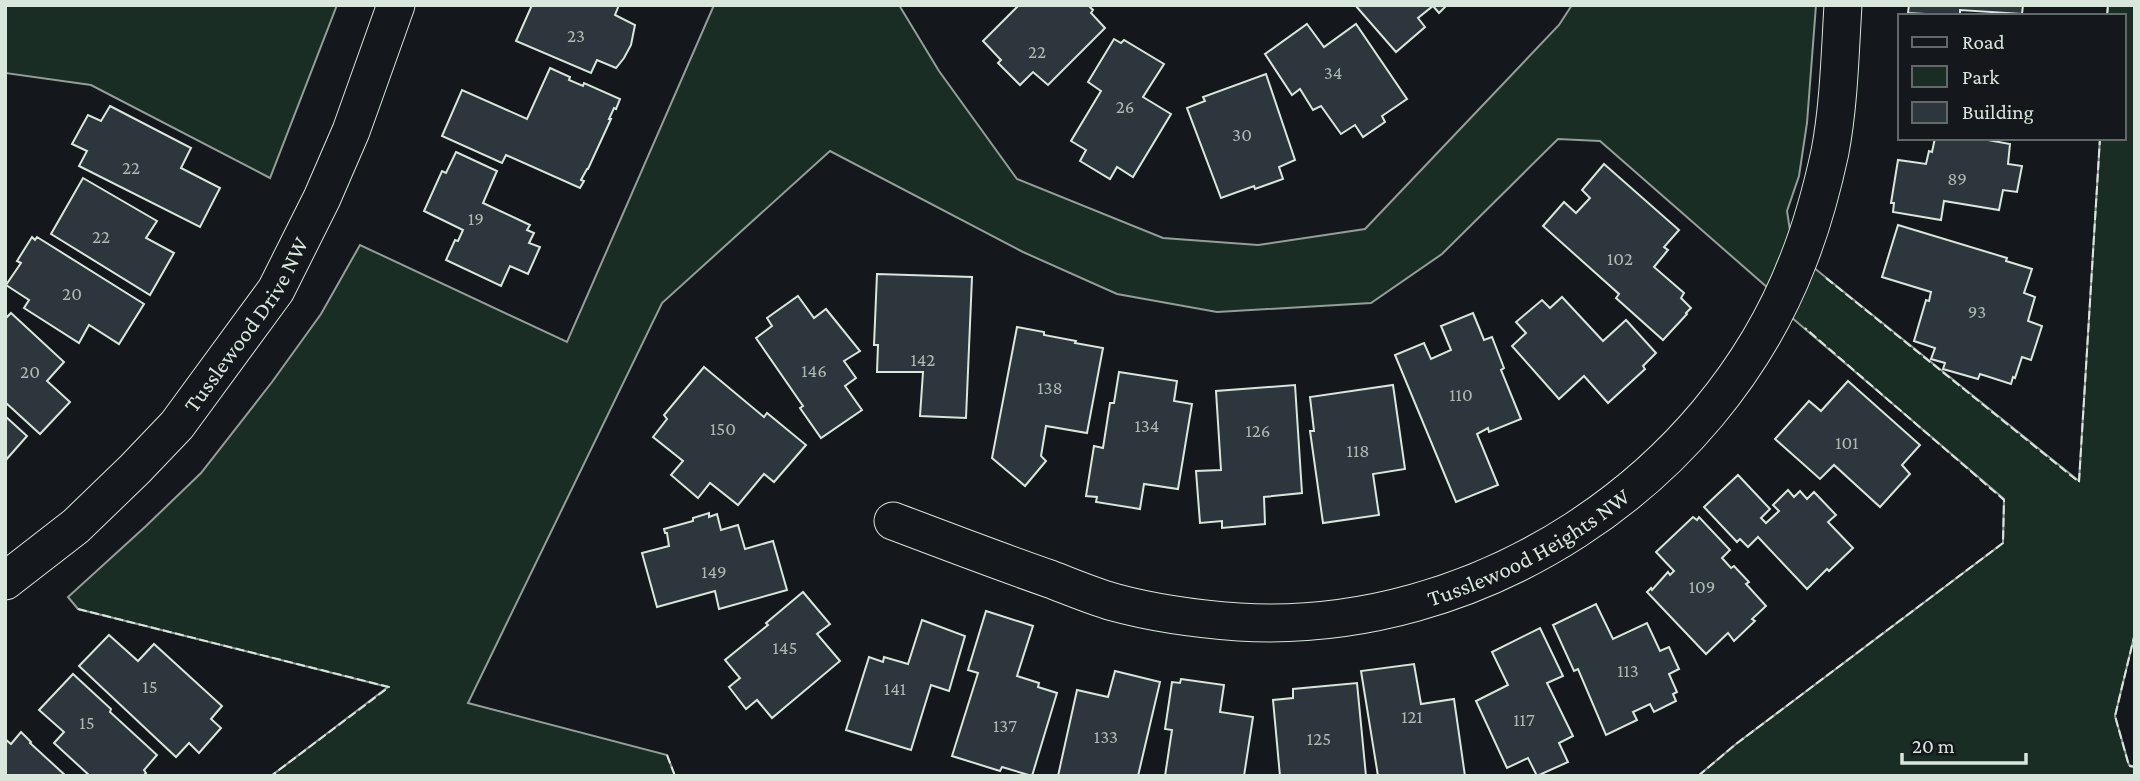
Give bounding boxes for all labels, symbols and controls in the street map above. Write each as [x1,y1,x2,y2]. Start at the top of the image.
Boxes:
legend [1898,14,2126,140]
house number: 23 [567,25,585,46]
text: Road [1962,30,2005,54]
house number: 22 [1028,41,1046,62]
house number: 34 [1324,62,1342,83]
text: Park [1962,65,1999,89]
house number: 26 [1116,96,1134,117]
text: Building [1962,100,2034,124]
house number: 30 [1232,124,1252,145]
house number: 22 [122,157,140,178]
house number: 89 [1947,168,1967,189]
house number: 19 [468,208,484,229]
house number: 22 [92,226,110,247]
street label: Tusslewood Drive NW [178,232,314,417]
house number: 102 [1607,248,1633,269]
house number: 20 [62,283,82,304]
house number: 93 [1968,301,1986,322]
house number: 142 [911,349,935,370]
house number: 146 [801,360,827,381]
house number: 20 [20,361,40,382]
house number: 138 [1037,377,1063,398]
house number: 110 [1449,384,1473,405]
house number: 134 [1134,415,1160,436]
house number: 150 [710,418,736,439]
house number: 126 [1245,420,1271,441]
house number: 101 [1835,432,1859,453]
house number: 118 [1347,440,1369,461]
street label: Tusslewood Heights NW [1424,482,1635,611]
house number: 149 [701,561,727,582]
house number: 109 [1689,576,1715,597]
house number: 145 [773,637,797,658]
house number: 113 [1617,660,1639,681]
house number: 15 [142,676,158,697]
house number: 141 [884,678,906,699]
house number: 121 [1401,706,1423,727]
house number: 117 [1513,709,1535,730]
house number: 15 [79,712,95,733]
house number: 137 [993,715,1017,736]
scale bar [1902,722,2026,766]
house number: 133 [1094,726,1118,747]
house number: 125 [1307,728,1331,749]
text: 20 m [1912,734,1955,758]

